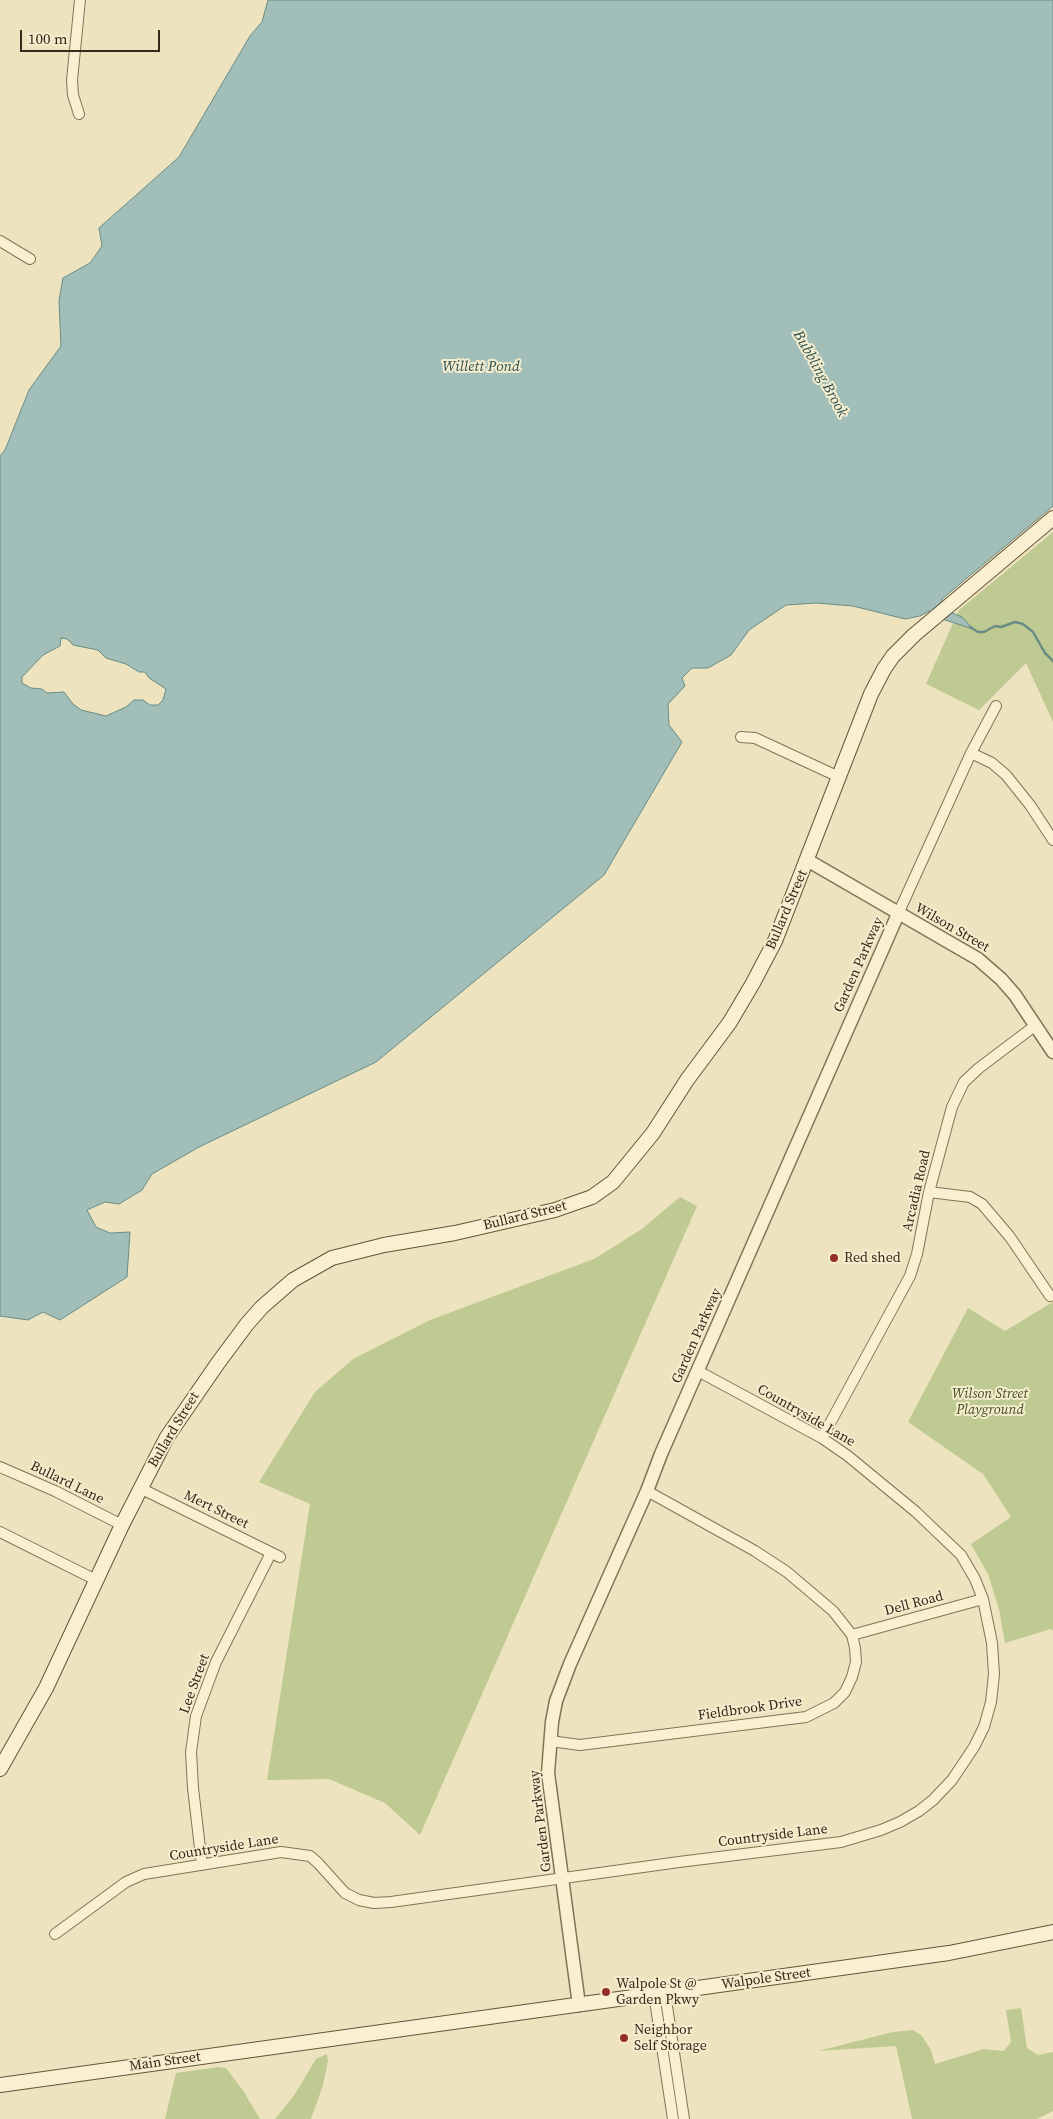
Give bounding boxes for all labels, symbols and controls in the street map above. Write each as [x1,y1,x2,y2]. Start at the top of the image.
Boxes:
scale bar [22,20,162,52]
text: 100 m [28,28,68,49]
water label: Bubbling Brook [789,328,851,420]
water label: Willett Pond [442,358,520,376]
street label: Bullard Street [763,868,811,952]
street label: Wilson Street [912,900,992,956]
street label: Garden Parkway [830,915,888,1015]
street label: Arcadia Road [899,1149,935,1233]
street label: Bullard Street [482,1198,568,1234]
place label: Red shed [844,1250,901,1266]
marker: Red shed [828,1252,840,1264]
street label: Garden Parkway [668,1286,726,1386]
street label: Countryside Lane [754,1381,858,1451]
park label: Wilson Street Playground [952,1386,1028,1418]
street label: Bullard Street [145,1389,203,1471]
street label: Bullard Lane [27,1458,107,1508]
street label: Mert Street [181,1487,251,1533]
street label: Dell Road [883,1588,945,1620]
street label: Lee Street [176,1652,214,1716]
street label: Fieldbrook Drive [697,1693,803,1725]
street label: Garden Parkway [526,1769,556,1873]
street label: Countryside Lane [717,1821,829,1851]
street label: Countryside Lane [168,1831,280,1865]
street label: Walpole Street [720,1964,812,1994]
place label: Walpole St @ Garden Pkwy [616,1976,699,2008]
marker: Walpole St @ Garden Pkwy [600,1986,612,1998]
place label: Neighbor Self Storage [634,2022,707,2054]
marker: Neighbor Self Storage [618,2032,630,2044]
street label: Main Street [128,2049,202,2075]

